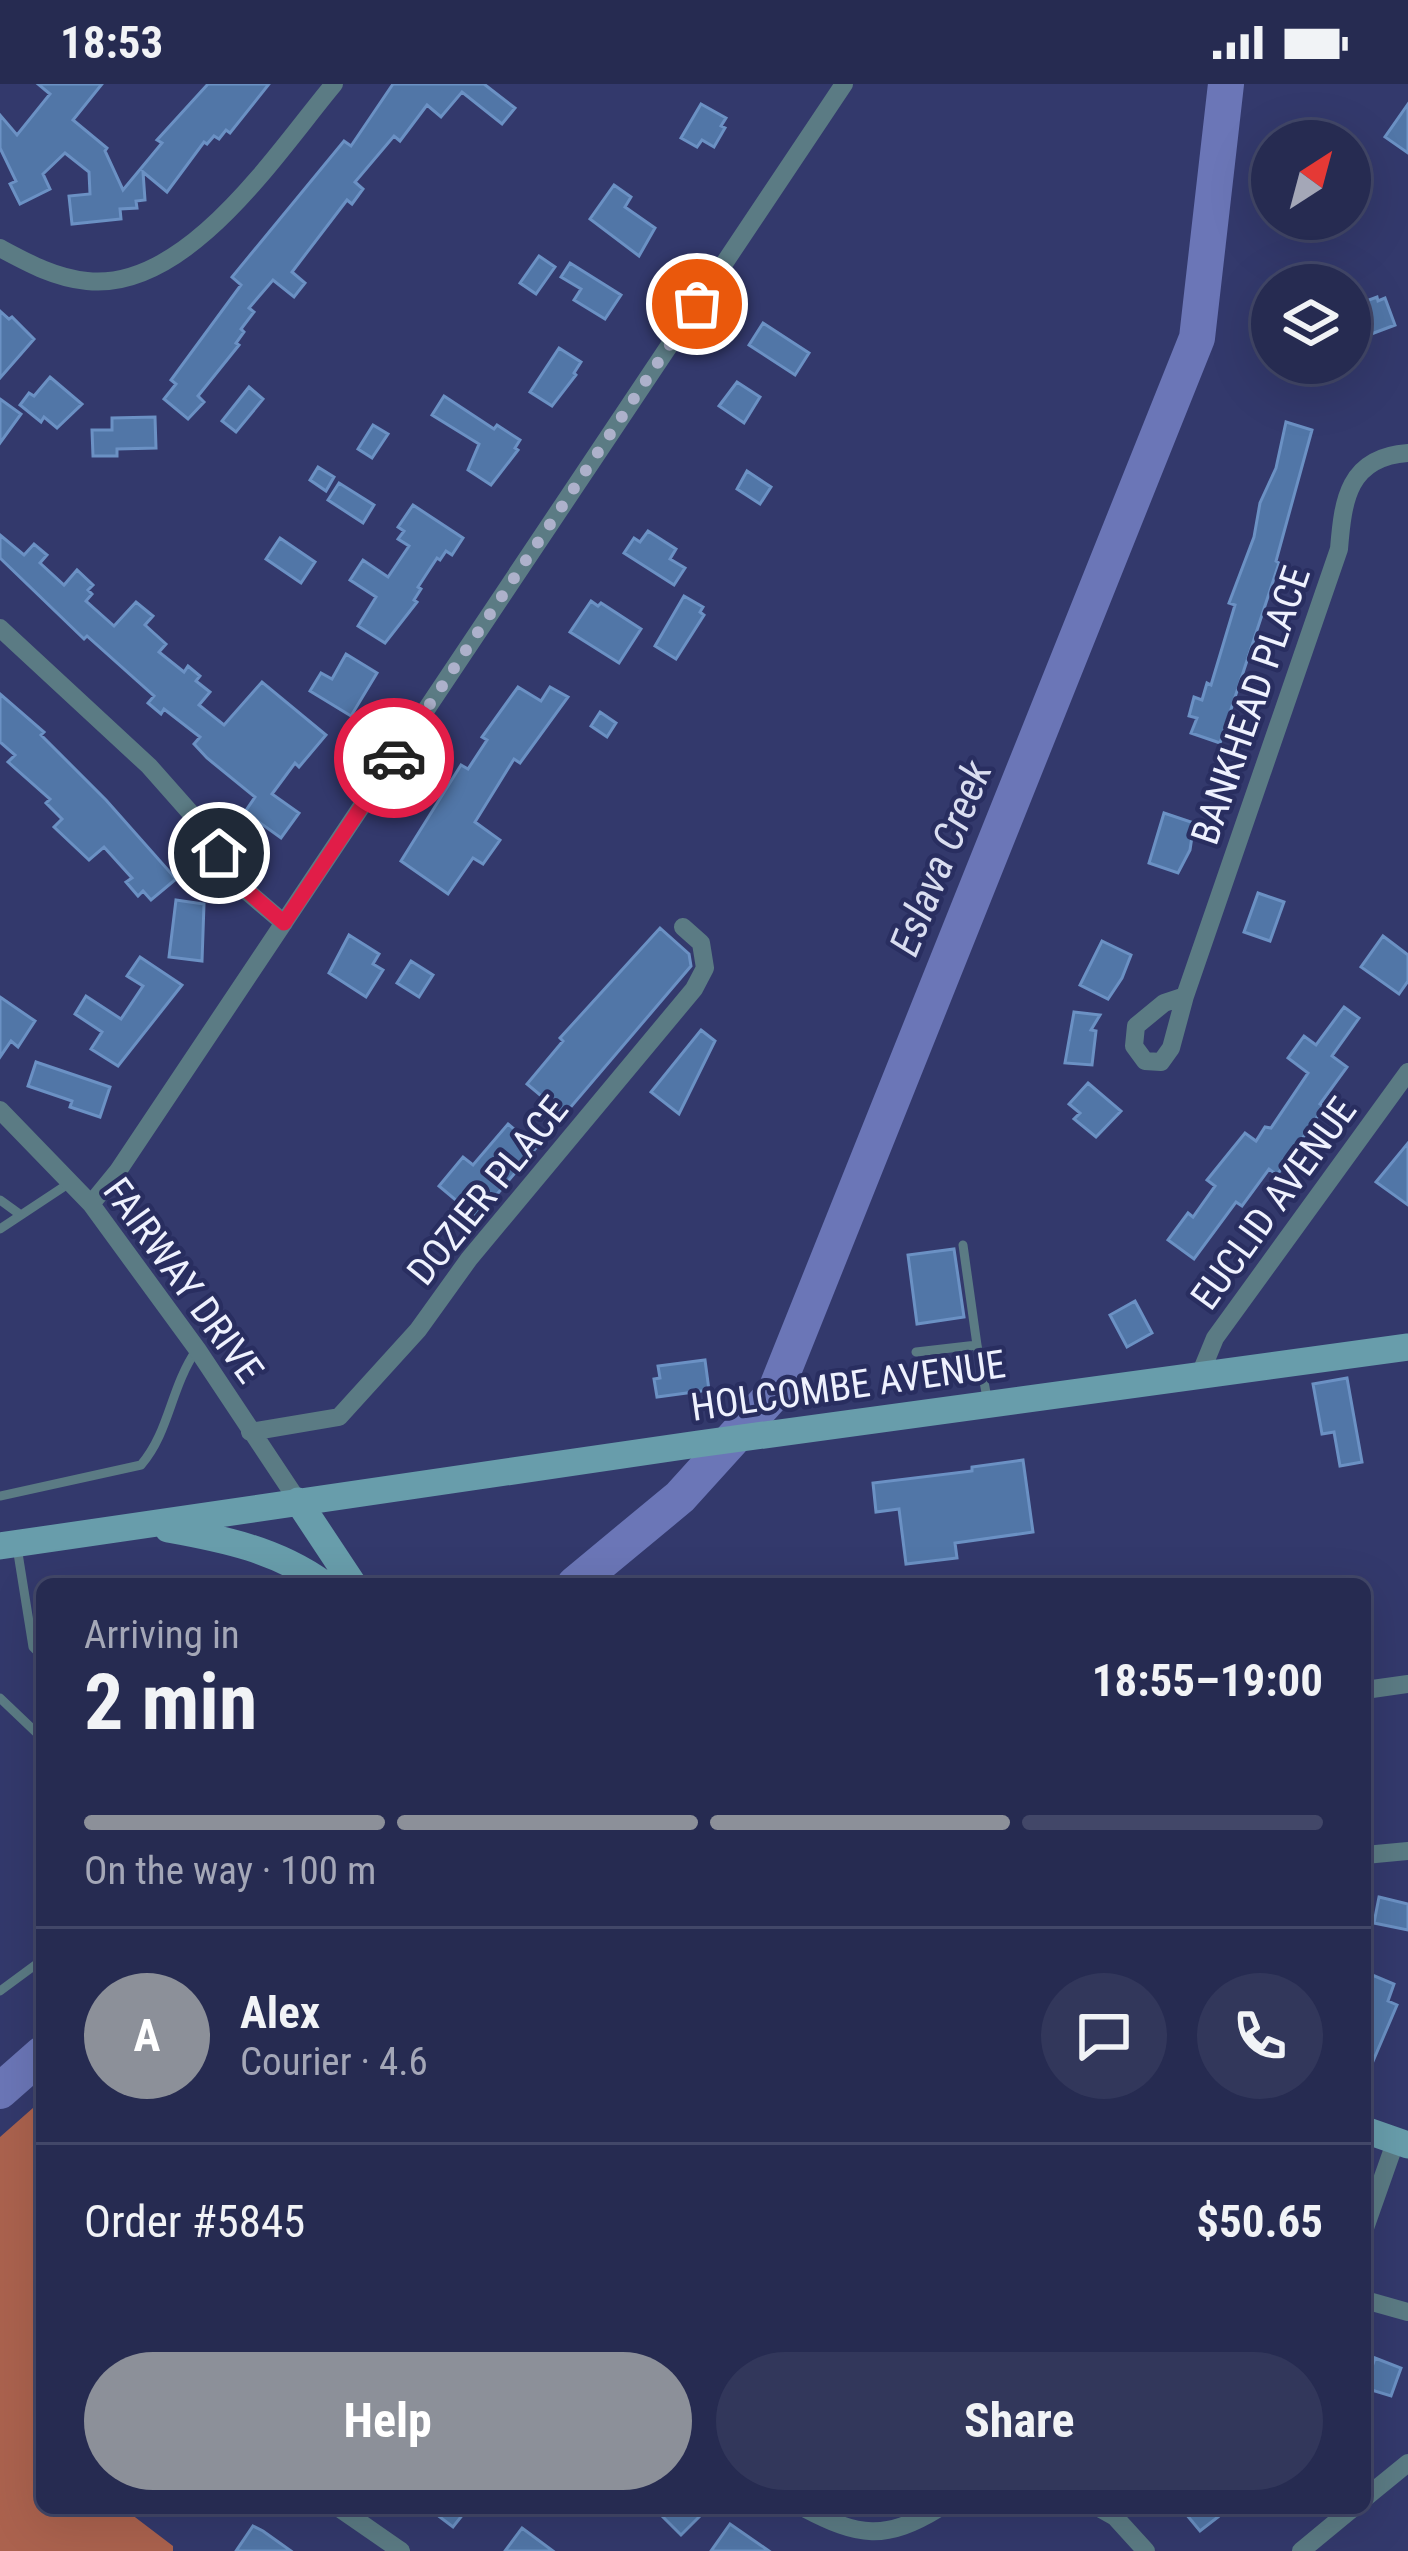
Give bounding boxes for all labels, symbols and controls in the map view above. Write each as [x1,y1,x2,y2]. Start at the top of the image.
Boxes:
text: 18:53 [60,16,163,69]
north arrow [1251,120,1371,240]
map controls [1251,120,1371,384]
pin [646,253,748,355]
button: layers [1251,264,1371,384]
icon: bag [664,271,730,337]
street label: BANKHEAD PLACE [1182,560,1320,850]
courier [334,698,454,818]
icon: car [361,725,427,791]
water label: Eslava Creek [879,753,1002,963]
pin [168,802,270,904]
icon: home [186,820,252,886]
street label: DOZIER PLACE [398,1087,578,1294]
street label: EUCLID AVENUE [1182,1089,1366,1318]
street label: FAIRWAY DRIVE [94,1169,273,1392]
street label: HOLCOMBE AVENUE [688,1341,1008,1431]
text: Arriving in [84,1612,240,1658]
text: 18:55–19:00 [1092,1654,1323,1707]
text: 2 min [84,1657,257,1748]
text: On the way · 100 m [84,1848,376,1894]
button: chat [1041,1973,1167,2099]
button: phone [1197,1973,1323,2099]
text: Alex [240,1986,320,2039]
text: A [134,2009,160,2062]
text: Courier · 4.6 [240,2039,428,2085]
text: Order #5845 [84,2195,305,2248]
text: $50.65 [1196,2195,1323,2248]
button: Help [84,2352,692,2490]
button: Share [716,2352,1323,2490]

